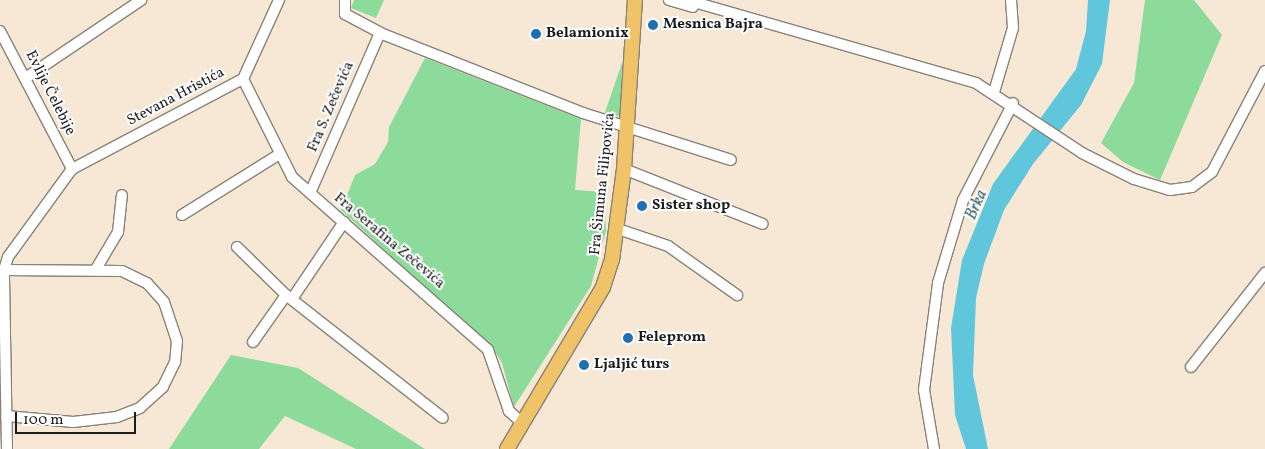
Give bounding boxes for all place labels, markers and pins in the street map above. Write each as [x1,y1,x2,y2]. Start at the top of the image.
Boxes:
place label: Mesnica Bajra [663,16,763,34]
marker: Mesnica Bajra [647,19,659,31]
place label: Belamionix [546,25,629,43]
marker: Belamionix [530,28,542,40]
place label: Sister shop [652,197,730,215]
marker: Sister shop [636,200,648,212]
place label: Feleprom [638,329,706,347]
marker: Feleprom [622,332,634,344]
place label: Ljaljić turs [594,356,670,374]
marker: Ljaljić turs [578,359,590,371]

